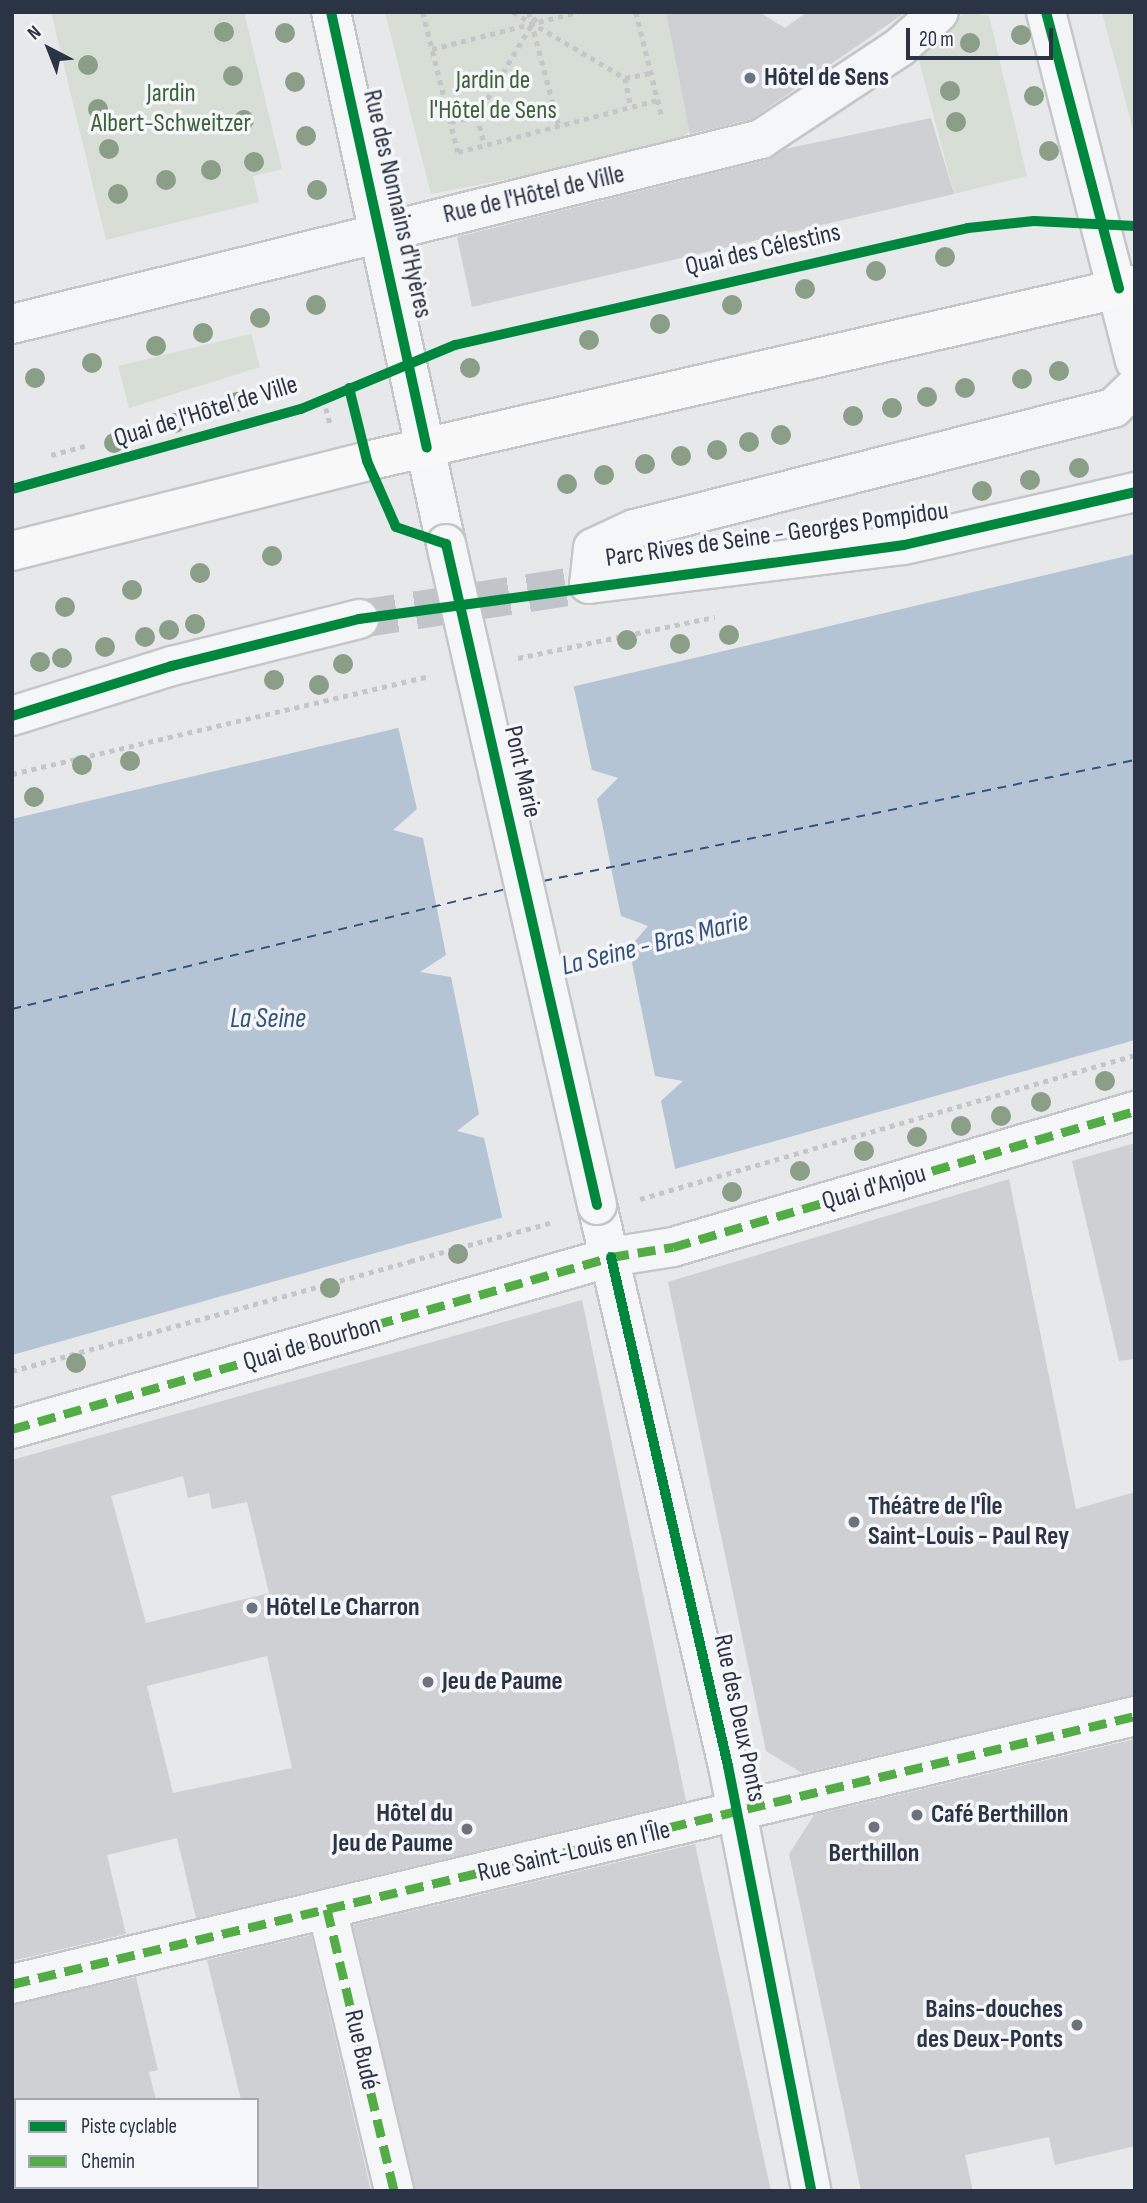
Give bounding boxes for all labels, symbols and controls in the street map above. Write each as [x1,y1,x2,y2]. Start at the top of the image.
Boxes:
north arrow [14,14,84,84]
scale bar [909,14,1056,58]
text: N [23,21,46,45]
text: 20 m [919,27,954,52]
place label: Hôtel de Sens [764,62,889,94]
park label: Jardin de l'Hôtel de Sens [429,65,557,126]
marker: Hôtel de Sens [742,70,758,86]
park label: Jardin Albert-Schweitzer [91,78,251,140]
street label: Rue des Nonnains d'Hyères [356,87,438,321]
street label: Rue de l'Hôtel de Ville [440,159,628,231]
street label: Quai des Célestins [682,217,844,283]
street label: Quai de l'Hôtel de Ville [110,369,302,455]
street label: Parc Rives de Seine - Georges Pompidou [604,495,950,575]
street label: Pont Marie [496,723,548,821]
water label: La Seine - Bras Marie [558,905,752,983]
water label: La Seine [230,1002,306,1036]
street label: Quai d'Anjou [818,1158,930,1218]
street label: Quai de Bourbon [240,1310,384,1378]
place label: Théâtre de l'Île Saint-Louis - Paul Rey [868,1491,1069,1552]
marker: Théâtre de l'Île Saint-Louis - Paul Rey [846,1514,862,1530]
place label: Hôtel Le Charron [266,1592,420,1624]
marker: Hôtel Le Charron [244,1600,260,1616]
street label: Rue des Deux Ponts [706,1631,772,1805]
place label: Jeu de Paume [442,1666,563,1698]
marker: Jeu de Paume [420,1674,436,1690]
place label: Hôtel du Jeu de Paume [332,1798,453,1860]
place label: Café Berthillon [931,1799,1068,1831]
marker: Café Berthillon [909,1807,925,1823]
street label: Rue Saint-Louis en l'Île [475,1815,673,1889]
marker: Berthillon [866,1819,882,1835]
marker: Hôtel du Jeu de Paume [459,1821,475,1837]
place label: Berthillon [829,1838,919,1870]
place label: Bains-douches des Deux-Ponts [917,1994,1063,2056]
street label: Rue Budé [337,2007,385,2093]
marker: Bains-douches des Deux-Ponts [1069,2017,1085,2033]
legend [14,2098,259,2189]
text: Piste cyclable [81,2114,177,2139]
text: Chemin [81,2149,135,2174]

